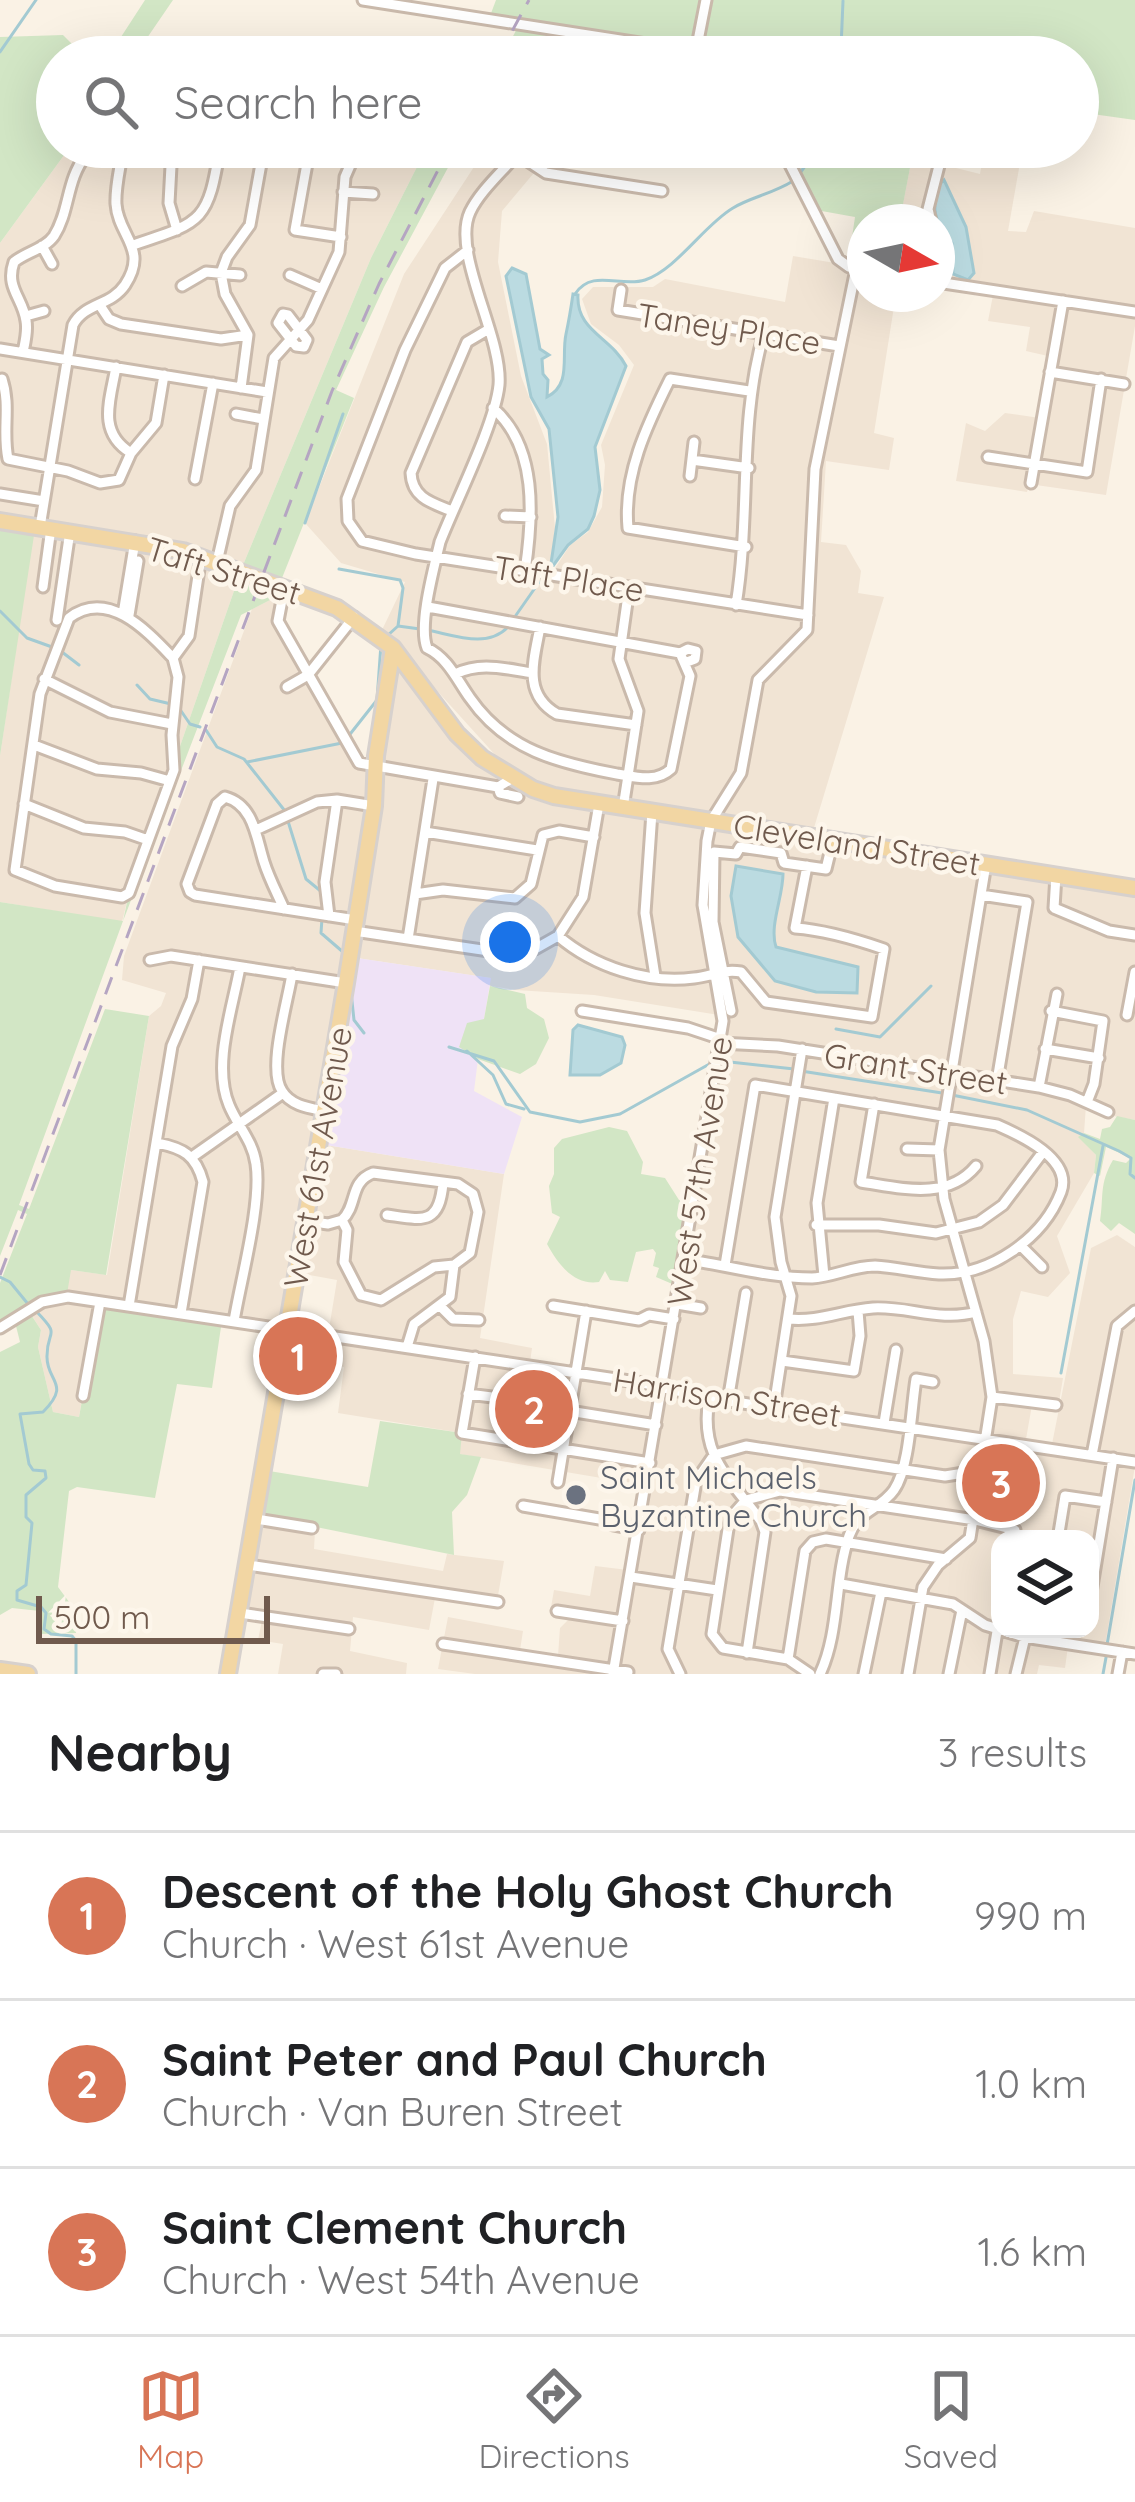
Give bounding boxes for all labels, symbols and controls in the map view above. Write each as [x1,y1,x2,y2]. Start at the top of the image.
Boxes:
search box [36,36,1099,168]
icon: search [78,69,144,135]
text: Search here [174,74,422,130]
north arrow [847,204,955,312]
street label: Taney Place [634,293,824,363]
street label: Taft Street [142,527,306,613]
street label: Taft Place [491,546,647,610]
street label: Cleveland Street [731,804,983,884]
your location [480,912,540,972]
street label: West 61st Avenue [274,1023,360,1291]
street label: West 57th Avenue [657,1033,741,1309]
street label: Grant Street [822,1033,1010,1103]
pin: 1 [259,1311,337,1401]
street label: Harrison Street [610,1359,844,1435]
pin: 2 [495,1364,573,1454]
pin: 3 [962,1438,1040,1528]
place label: Saint Michaels Byzantine Church [600,1456,867,1535]
marker: Saint Michaels Byzantine Church [563,1482,589,1508]
map controls [991,1530,1099,1638]
button: layers [991,1530,1099,1638]
scale bar [36,1590,270,1643]
text: 500 m [54,1596,150,1637]
text: Nearby [48,1720,232,1784]
text: 3 results [938,1728,1087,1777]
text: Descent of the Holy Ghost Church [162,1863,894,1919]
text: 1 [79,1891,95,1940]
text: 990 m [974,1891,1087,1940]
text: Church · West 61st Avenue [162,1919,629,1968]
text: Saint Peter and Paul Church [162,2031,767,2087]
text: 2 [76,2059,98,2108]
text: 1.0 km [975,2059,1087,2108]
text: Church · Van Buren Street [162,2087,623,2136]
text: Saint Clement Church [162,2199,627,2255]
text: 3 [77,2227,97,2276]
text: 1.6 km [977,2227,1087,2276]
text: Church · West 54th Avenue [162,2255,640,2304]
tab: Map [137,2363,204,2476]
tab: Directions [478,2363,630,2476]
tab: Saved [904,2363,998,2476]

